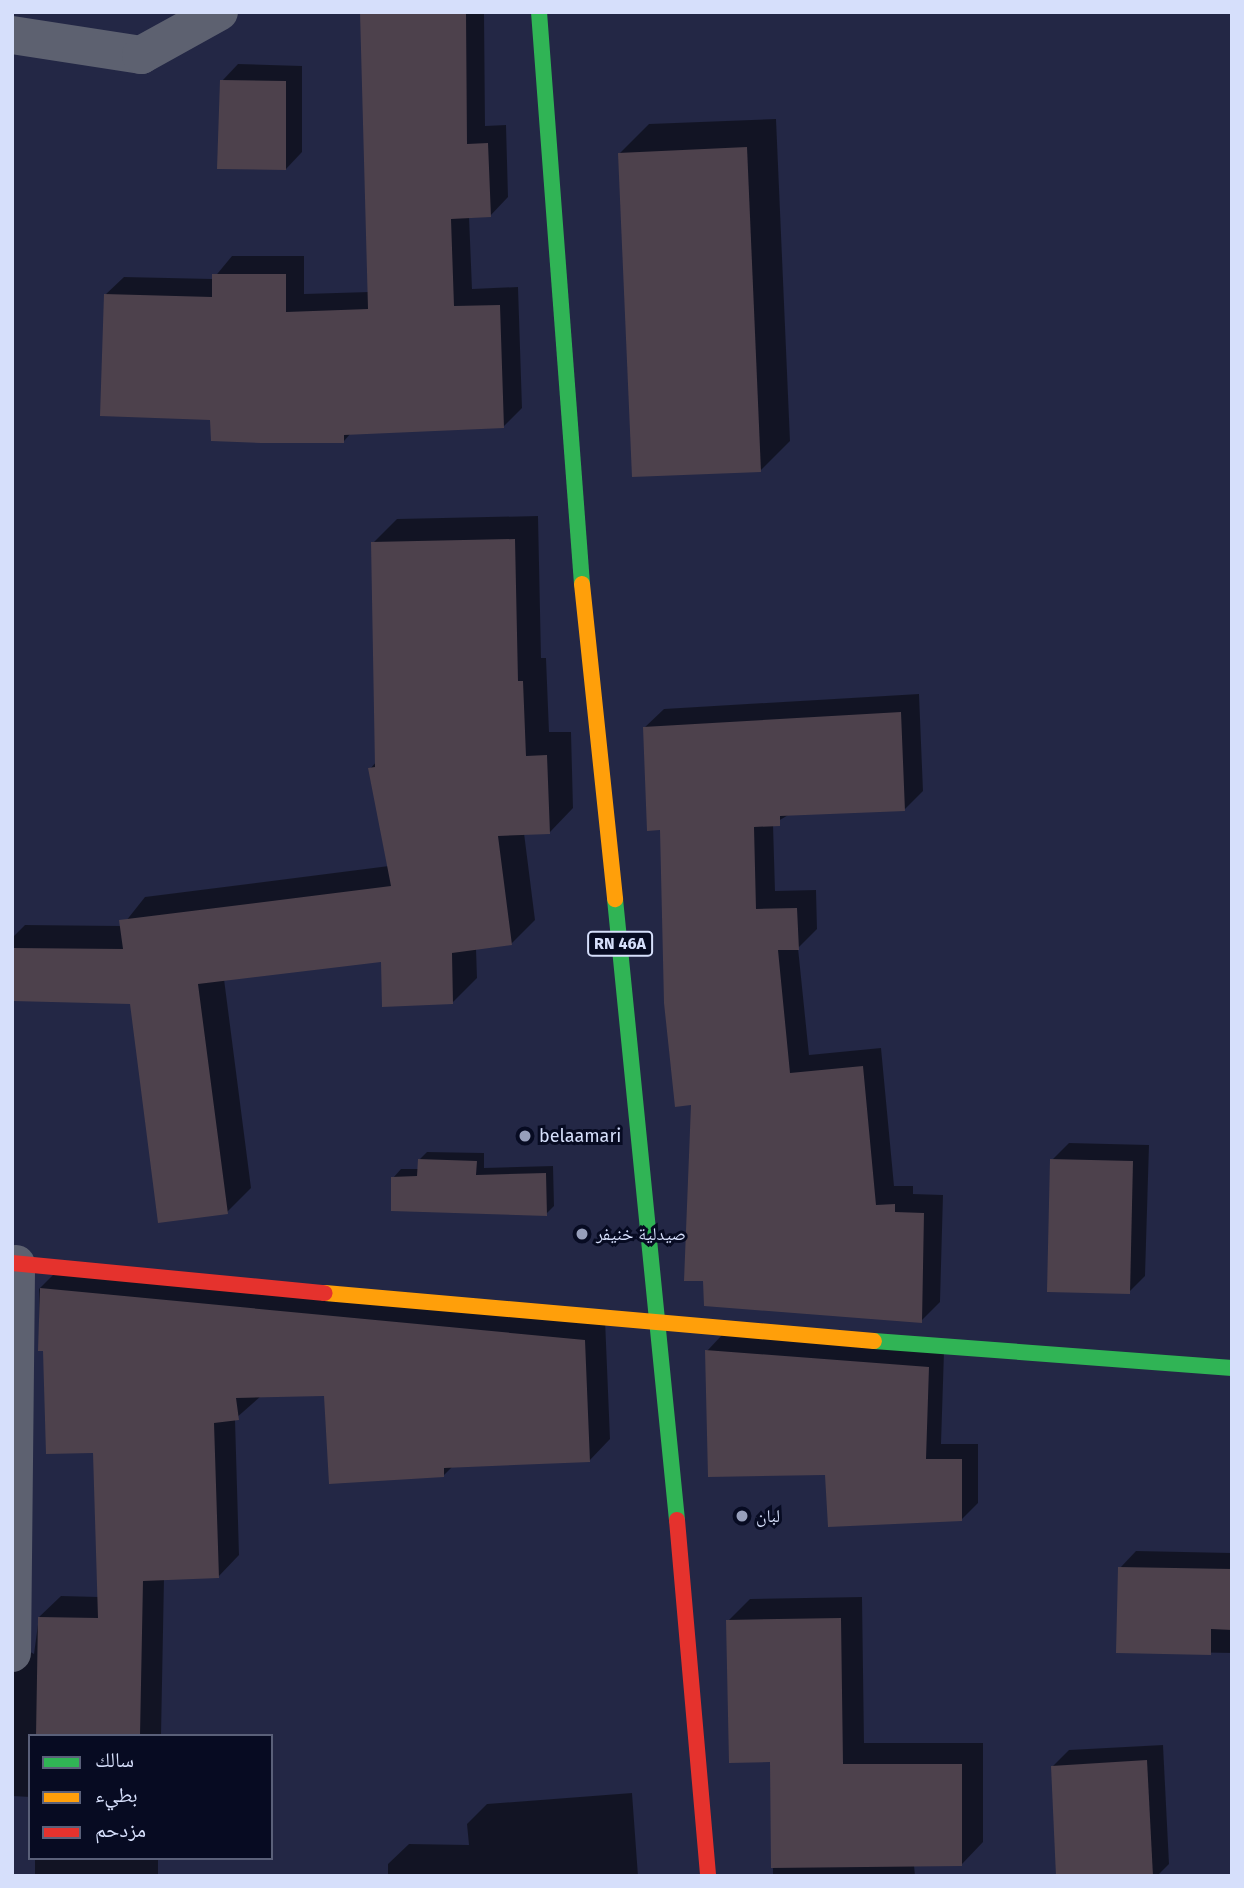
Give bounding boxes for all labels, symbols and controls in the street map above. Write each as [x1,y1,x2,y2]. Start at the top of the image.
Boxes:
road number: RN 46A [587,932,653,956]
place label: belaamari [539,1125,621,1147]
marker: belaamari [517,1128,533,1144]
place label: صيدلية خنيفر [596,1223,686,1245]
marker: صيدلية خنيفر [574,1226,590,1242]
place label: لبان [756,1505,780,1527]
marker: لبان [734,1508,750,1524]
legend [28,1734,273,1860]
text: سالك [95,1747,134,1773]
text: بطيء [95,1782,138,1808]
text: مزدحم [95,1817,146,1843]

